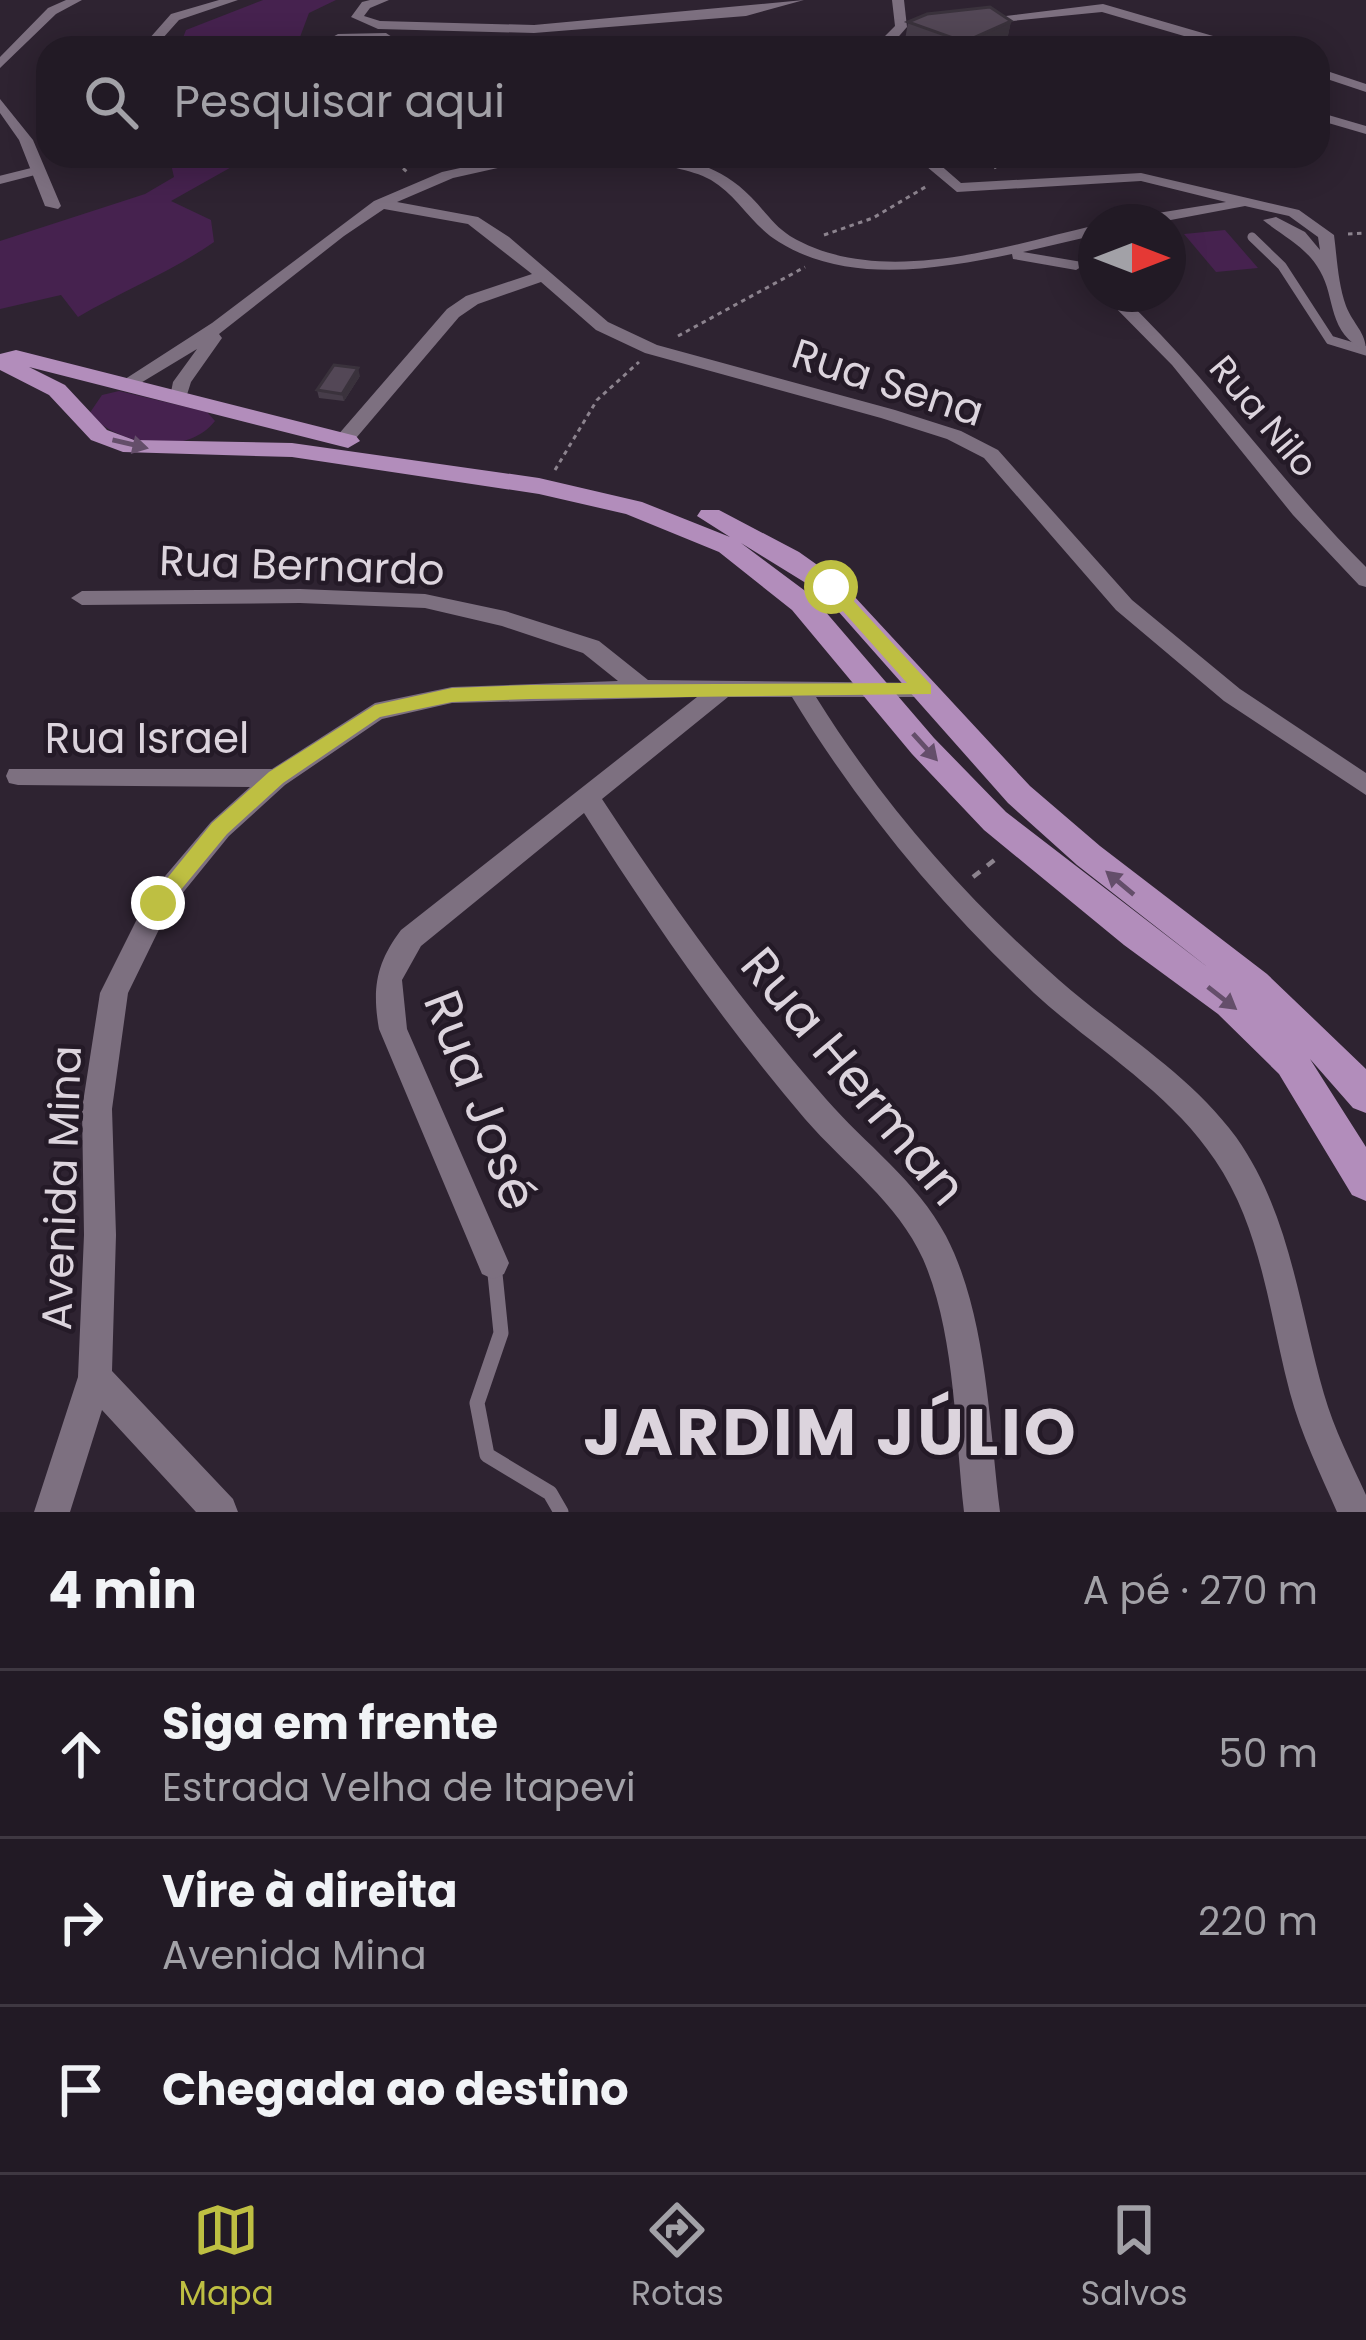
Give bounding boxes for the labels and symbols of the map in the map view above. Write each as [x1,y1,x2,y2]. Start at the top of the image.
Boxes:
north arrow [1078,204,1186,312]
street label: Rua Sena [785,324,991,441]
street label: Rua Nilo [1198,344,1330,488]
one-way arrow [112,435,149,454]
street label: Rua Bernardo [158,531,446,600]
route start [804,560,858,614]
street label: Rua Israel [45,709,249,768]
one-way arrow [911,732,938,761]
one-way arrow [1105,871,1136,896]
route end [131,876,185,930]
street label: Rua Herman [724,931,984,1221]
street label: Rua José [406,980,556,1220]
one-way arrow [1206,985,1237,1010]
street label: Avenida Mina [27,1045,96,1331]
district label: JARDIM JÚLIO [583,1386,1079,1478]

